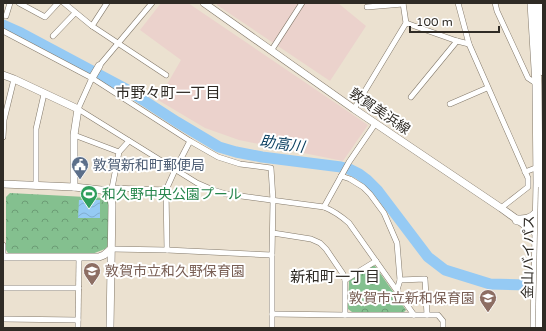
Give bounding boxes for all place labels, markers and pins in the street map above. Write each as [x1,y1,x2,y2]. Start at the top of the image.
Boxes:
public building icon: 敦賀新和町郵便局 [70,155,90,180]
place label: 敦賀新和町郵便局 [93,157,205,174]
sports icon: 和久野中央公園プール [79,184,99,209]
place label: 和久野中央公園プール [102,186,242,203]
school or university icon: 敦賀市立和久野保育園 [82,261,102,286]
place label: 敦賀市立和久野保育園 [105,263,245,280]
school or university icon: 敦賀市立新和保育園 [478,288,498,313]
place label: 敦賀市立新和保育園 [349,290,475,307]

